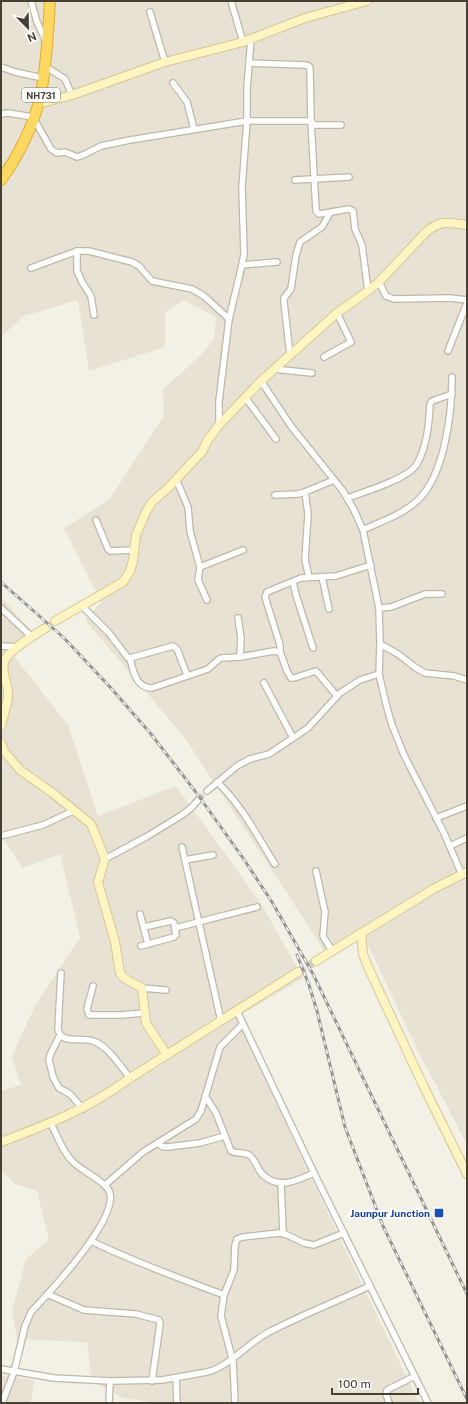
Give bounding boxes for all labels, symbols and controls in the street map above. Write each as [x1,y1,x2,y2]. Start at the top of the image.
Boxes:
north arrow [8,8,48,48]
text: N [26,30,38,44]
road number: NH731 [22,88,60,102]
place label: Jaunpur Junction [350,1207,430,1219]
marker: Jaunpur Junction [433,1207,445,1219]
scale bar [332,1370,418,1396]
text: 100 m [338,1377,371,1391]

